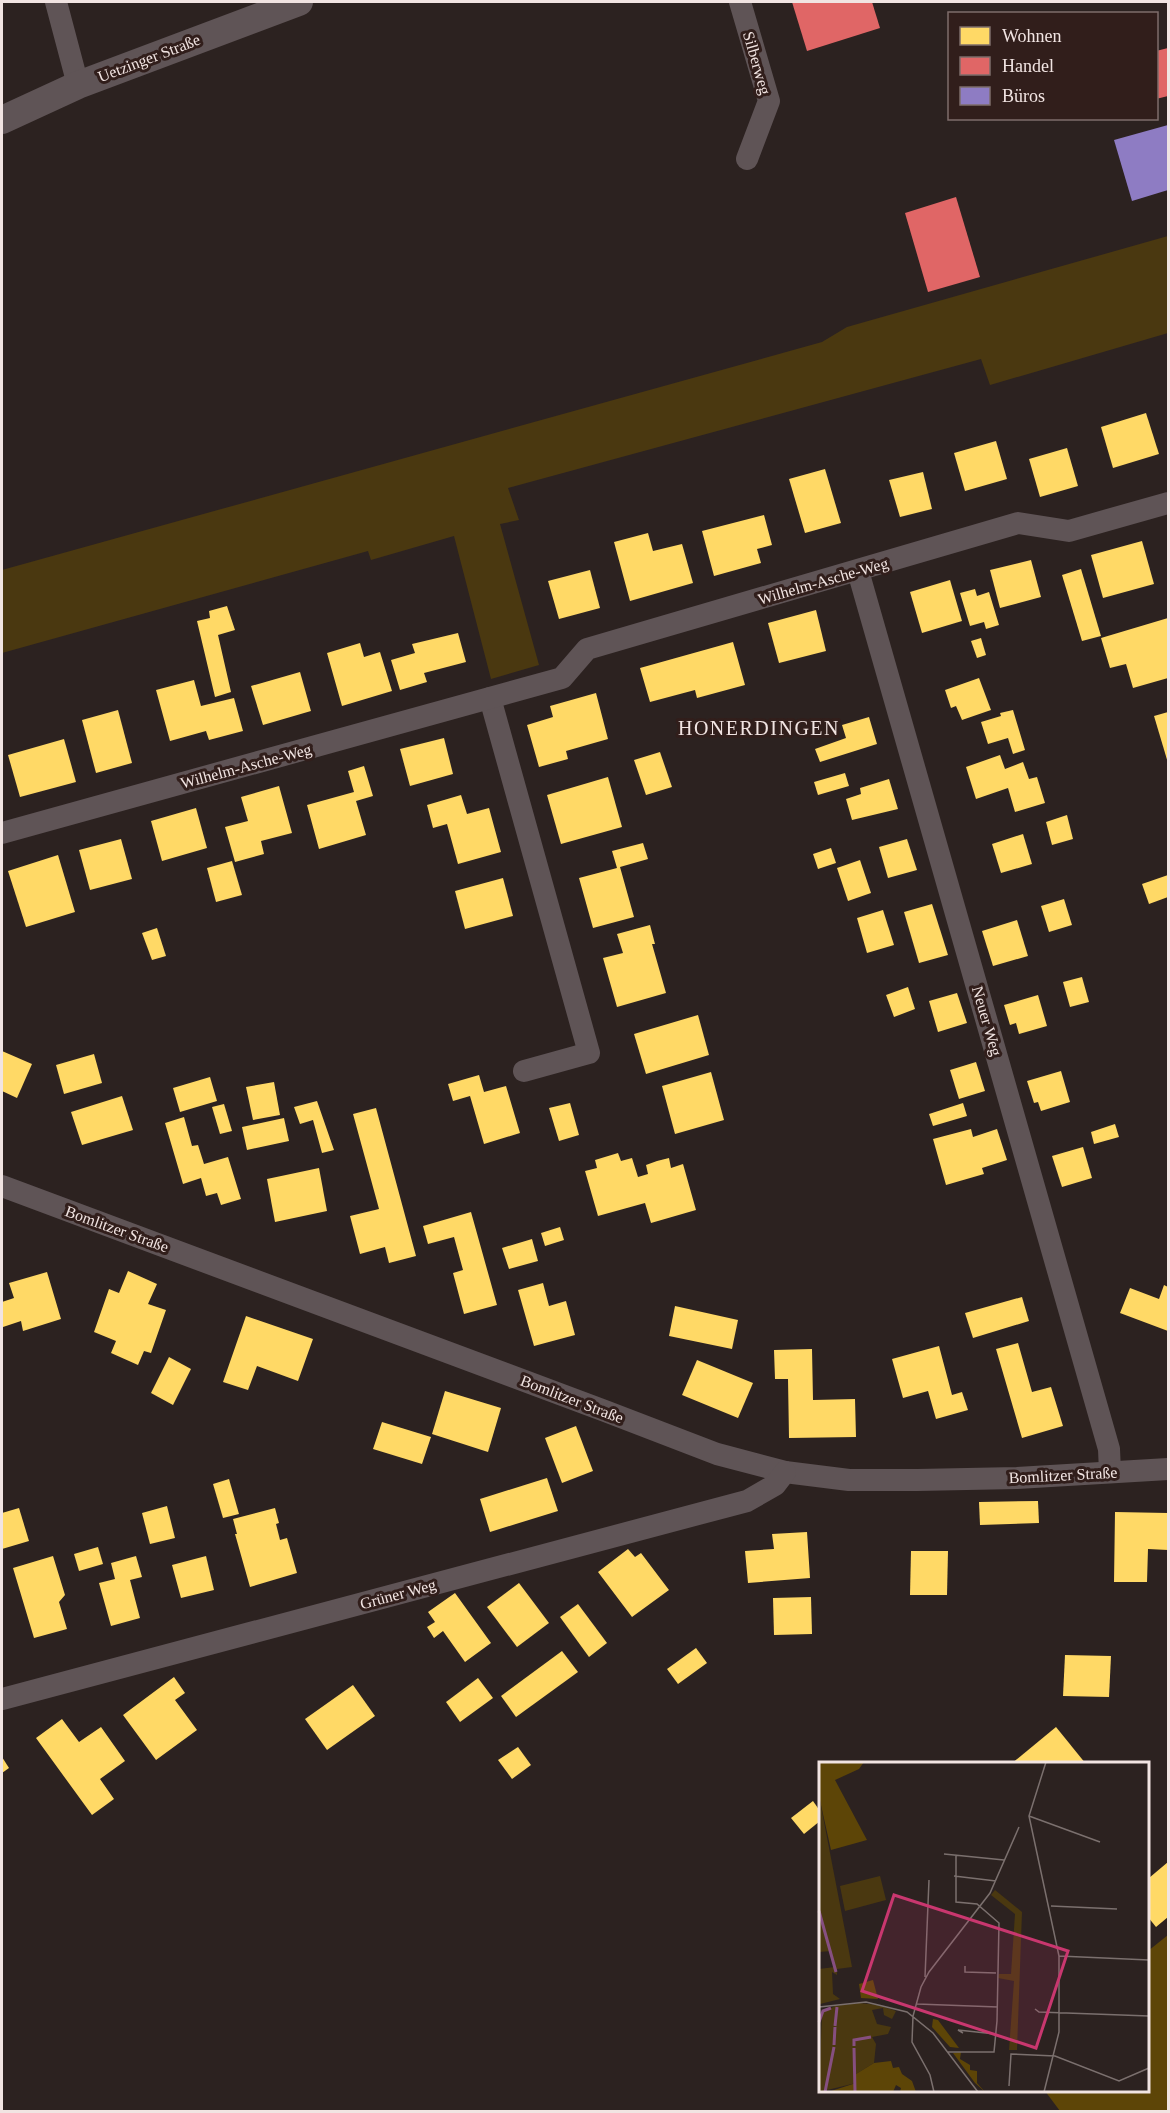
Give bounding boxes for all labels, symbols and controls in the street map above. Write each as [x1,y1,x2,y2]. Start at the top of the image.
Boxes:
legend [948,12,1158,120]
text: Wohnen [1002,26,1062,46]
street label: Silberweg [739,29,774,97]
street label: Uetzinger Straße [96,31,203,86]
text: Handel [1002,56,1054,76]
text: Büros [1002,86,1045,106]
street label: Wilhelm-Asche-Weg [756,554,890,609]
district label: HONERDINGEN [678,717,840,739]
street label: Wilhelm-Asche-Weg [179,740,314,793]
street label: Neuer Weg [968,984,1005,1058]
street label: Bomlitzer Straße [63,1202,171,1256]
street label: Bomlitzer Straße [518,1372,626,1426]
street label: Bomlitzer Straße [1008,1464,1118,1486]
street label: Grüner Weg [358,1576,438,1613]
inset map [819,1762,1149,2092]

